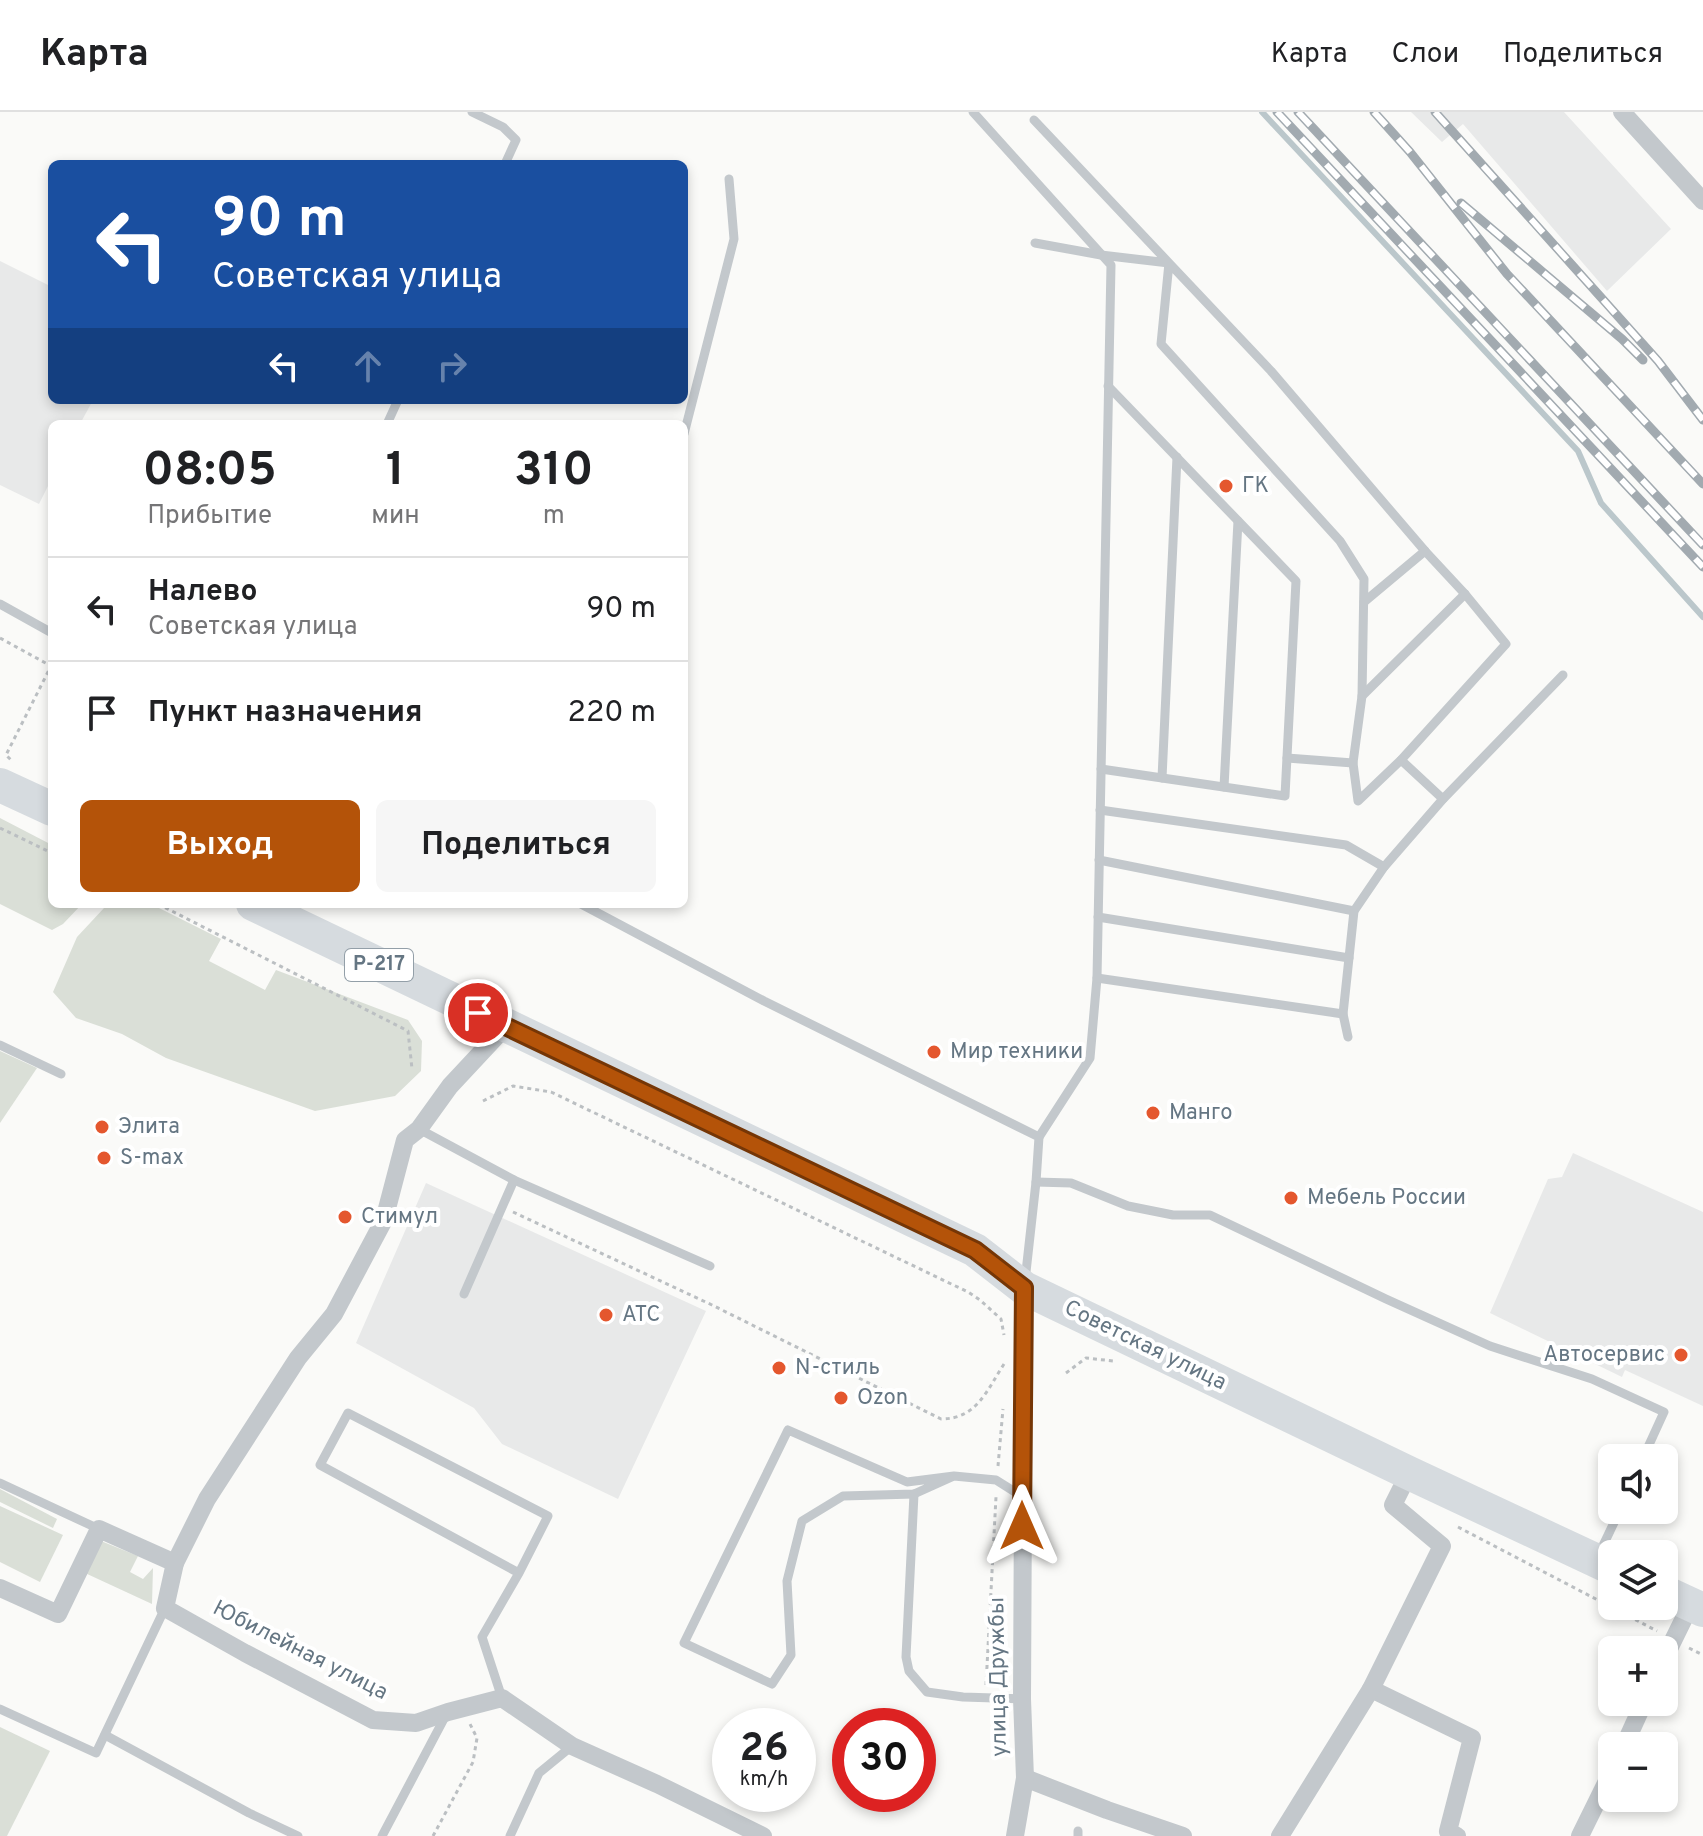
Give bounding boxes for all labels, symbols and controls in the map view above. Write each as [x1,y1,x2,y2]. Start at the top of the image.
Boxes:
text: Карта [40,31,149,80]
text: Карта [1271,37,1347,73]
text: Слои [1391,37,1459,73]
text: Поделиться [1503,37,1663,73]
text: 90 m [212,186,347,256]
icon: left [80,192,184,296]
text: Советская улица [212,255,502,301]
icon: left [262,344,306,388]
icon: ahead [346,344,390,388]
icon: right [430,344,474,388]
text: 08:05 [142,442,277,502]
text: 1 [386,442,405,502]
text: 310 [514,442,594,502]
place label: ГК [1242,473,1269,500]
marker: ГК [1217,477,1235,495]
text: Прибытие [147,500,272,533]
text: мин [371,500,420,533]
text: m [543,500,565,533]
text: Налево [148,574,257,611]
icon: left [80,587,124,631]
text: 90 m [587,591,656,628]
text: Советская улица [148,611,357,644]
icon: arrive [80,691,124,735]
text: Пункт назначения [148,695,422,732]
text: 220 m [568,695,656,732]
button: Выход [80,800,360,892]
button: Поделиться [376,800,656,892]
road number: Р-217 [345,949,413,981]
pin [444,979,512,1047]
icon: arrive [456,991,500,1035]
place label: Мир техники [950,1039,1083,1066]
marker: Мир техники [925,1043,943,1061]
place label: Манго [1169,1100,1233,1127]
marker: Манго [1144,1104,1162,1122]
place label: Элита [118,1114,180,1141]
marker: Элита [93,1118,111,1136]
place label: S-max [120,1145,184,1172]
marker: S-max [95,1149,113,1167]
place label: Мебель России [1307,1185,1466,1212]
marker: Мебель России [1282,1189,1300,1207]
place label: Стимул [361,1204,438,1231]
marker: Стимул [336,1208,354,1226]
street label: Советская улица [1059,1295,1231,1397]
place label: АТС [622,1302,660,1329]
marker: АТС [597,1306,615,1324]
place label: Автосервис [1543,1342,1665,1369]
marker: Автосервис [1672,1346,1690,1364]
place label: N-стиль [795,1355,880,1382]
marker: N-стиль [770,1359,788,1377]
place label: Ozon [857,1385,908,1412]
marker: Ozon [832,1389,850,1407]
map controls [1598,1444,1678,1812]
button: sound [1598,1444,1678,1524]
position arrow [980,1484,1064,1568]
button: layers [1598,1540,1678,1620]
street label: Юбилейная улица [208,1595,392,1707]
street label: улица Дружбы [984,1597,1014,1757]
button: + [1598,1636,1678,1716]
speed limit sign: 30 [832,1708,936,1812]
text: 26 [739,1725,789,1775]
button: − [1598,1732,1678,1812]
text: km/h [740,1767,788,1793]

